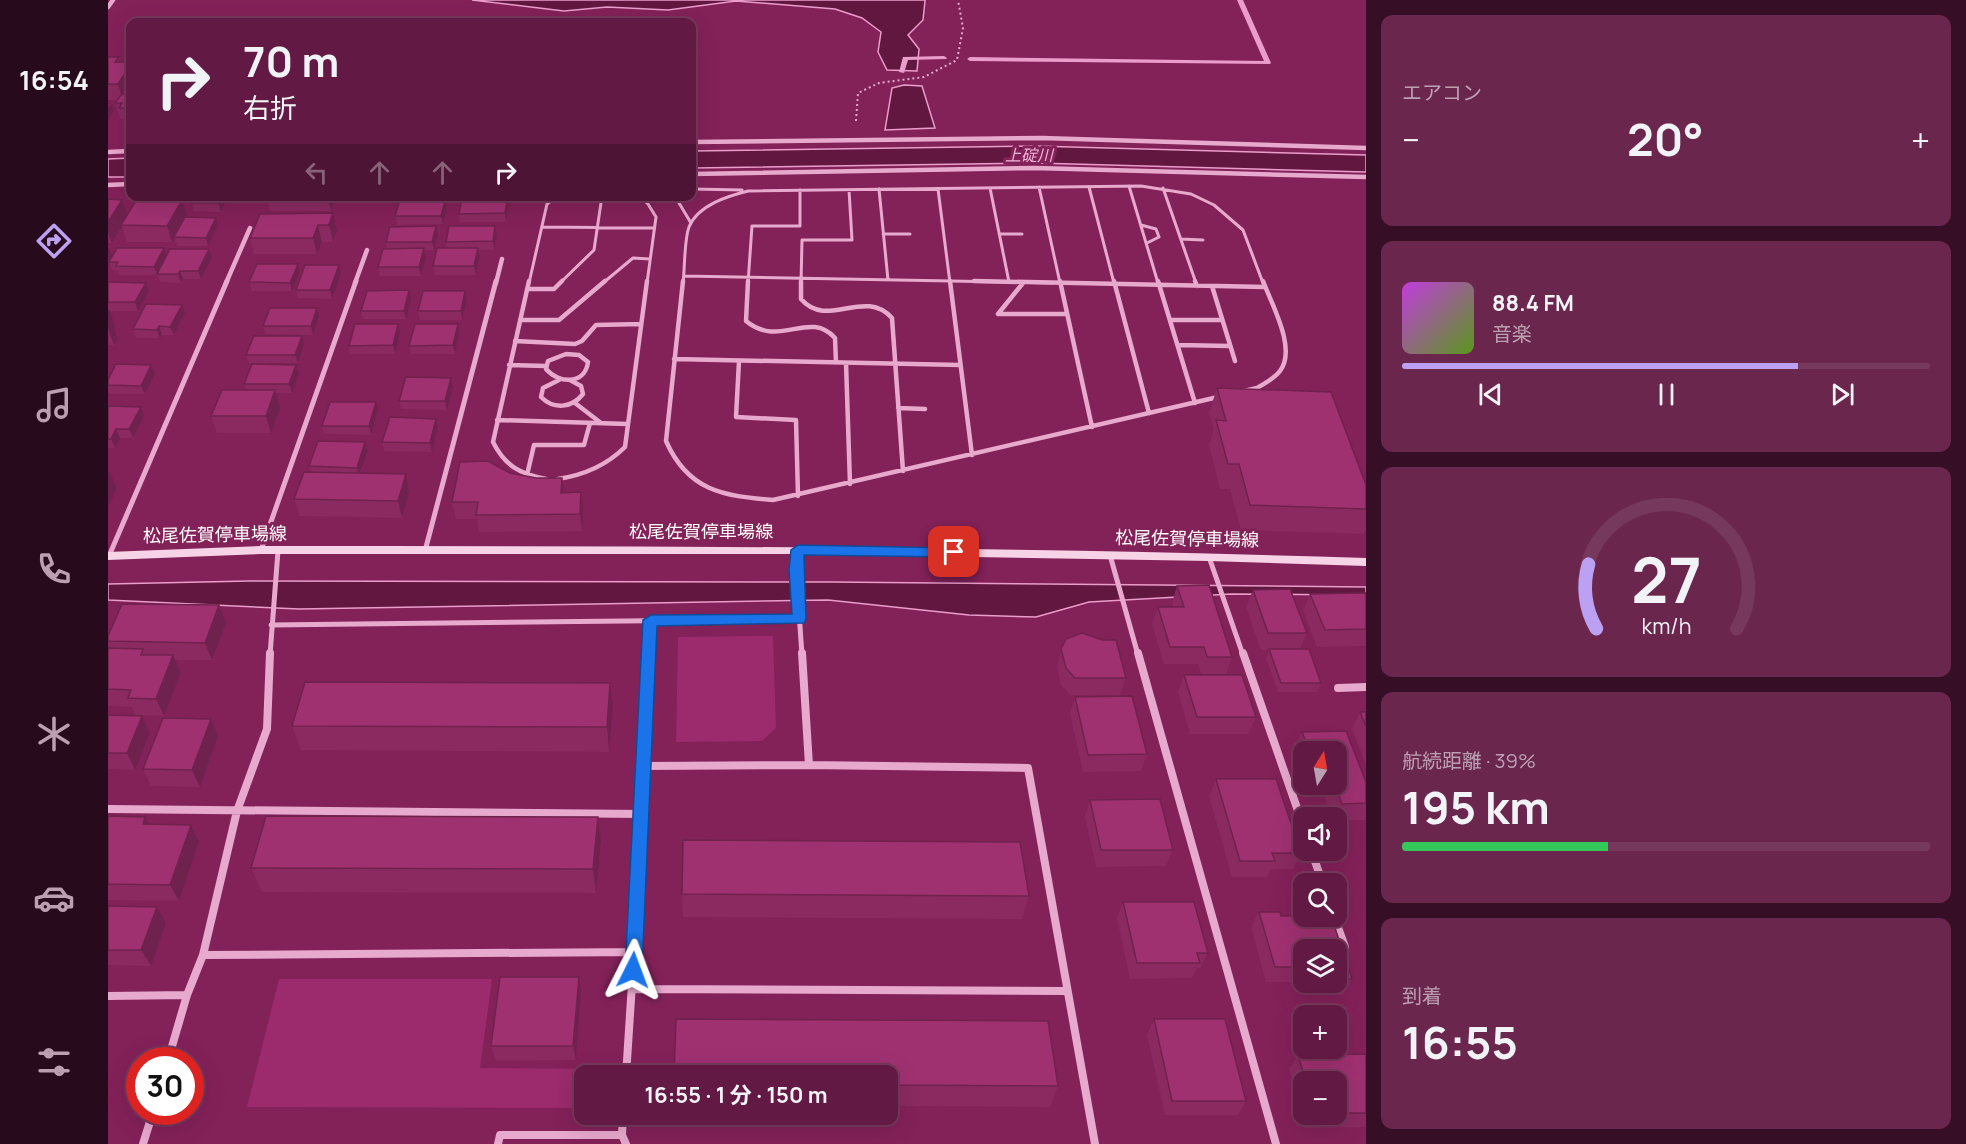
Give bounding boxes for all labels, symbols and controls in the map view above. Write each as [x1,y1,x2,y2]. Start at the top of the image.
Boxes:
text: 70 m [243,32,339,90]
icon: right [144,42,222,120]
text: 16:54 [19,61,89,98]
text: エアコン [1402,79,1482,106]
text: 右折 [243,89,297,126]
text: 20° [1627,108,1704,170]
text: − [1402,117,1420,162]
text: + [1911,117,1930,162]
water label: 上碇川 [1005,144,1055,166]
icon: left [300,156,333,189]
icon: ahead [363,156,396,189]
icon: ahead [426,156,459,189]
icon: right [489,156,522,189]
icon: directions [33,220,75,262]
text: 88.4 FM [1492,288,1574,318]
text: 音楽 [1492,320,1532,347]
icon: previous [1474,378,1507,411]
icon: pause [1650,378,1683,411]
icon: next [1826,378,1859,411]
icon: music [33,384,75,426]
street label: 松尾佐賀停車場線 [629,519,773,543]
street label: 松尾佐賀停車場線 [143,521,287,547]
street label: 松尾佐賀停車場線 [1115,525,1259,551]
pin [928,526,979,577]
icon: arrive [937,535,970,568]
text: 27 [1631,536,1701,622]
icon: phone [33,548,75,590]
text: km/h [1641,611,1691,640]
icon: climate [33,713,75,755]
north arrow [1293,741,1347,795]
map controls [1293,741,1347,1125]
text: 航続距離 · 39% [1402,747,1536,774]
text: 195 km [1402,776,1550,838]
button: sound [1293,807,1347,861]
button: search [1293,873,1347,927]
icon: car [33,877,75,919]
position arrow [601,938,665,1002]
button: layers [1293,939,1347,993]
text: 到着 [1402,982,1442,1009]
button: + [1293,1005,1347,1059]
text: 16:55 [1402,1011,1518,1073]
icon: filters [33,1041,75,1083]
speed limit sign: 30 [126,1047,204,1125]
button: − [1293,1071,1347,1125]
text: 16:55 · 1 分 · 150 m [644,1080,828,1110]

